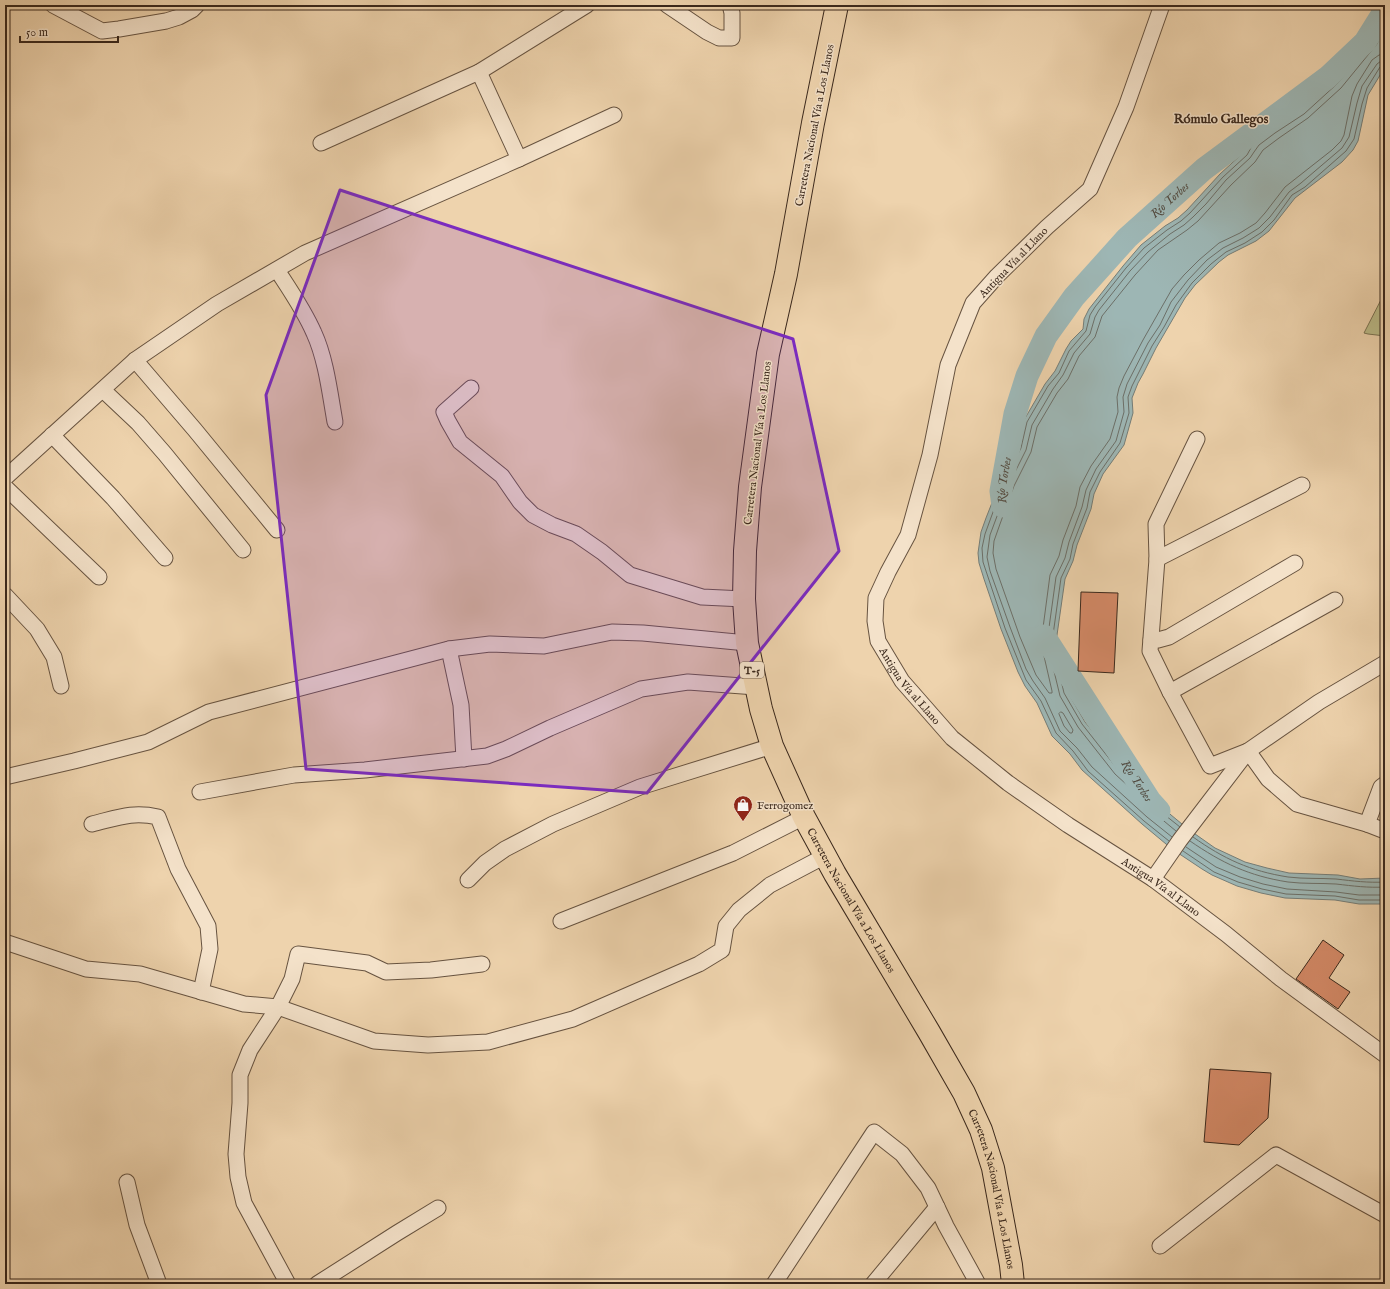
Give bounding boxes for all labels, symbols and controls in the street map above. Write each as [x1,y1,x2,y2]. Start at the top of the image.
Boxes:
scale bar [20,18,118,44]
text: 50 m [26,25,48,40]
street label: Carretera Nacional Vía a Los Llanos [792,43,838,207]
district label: Rómulo Gallegos [1174,111,1269,128]
water label: Río Torbes [1147,179,1193,221]
street label: Antigua Vía al Llano [976,224,1051,302]
street label: Carretera Nacional Vía a Los Llanos [741,360,775,526]
water label: Río Torbes [994,455,1015,504]
street label: Antigua Vía al Llano [875,644,943,728]
road number: T-5 [740,662,764,678]
water label: Río Torbes [1118,757,1156,805]
shop icon: Ferrogomez [732,794,754,822]
place label: Ferrogomez [757,799,813,813]
street label: Carretera Nacional Vía a Los Llanos [803,826,898,976]
street label: Antigua Vía al Llano [1118,854,1203,920]
street label: Carretera Nacional Vía a Los Llanos [964,1107,1017,1270]

